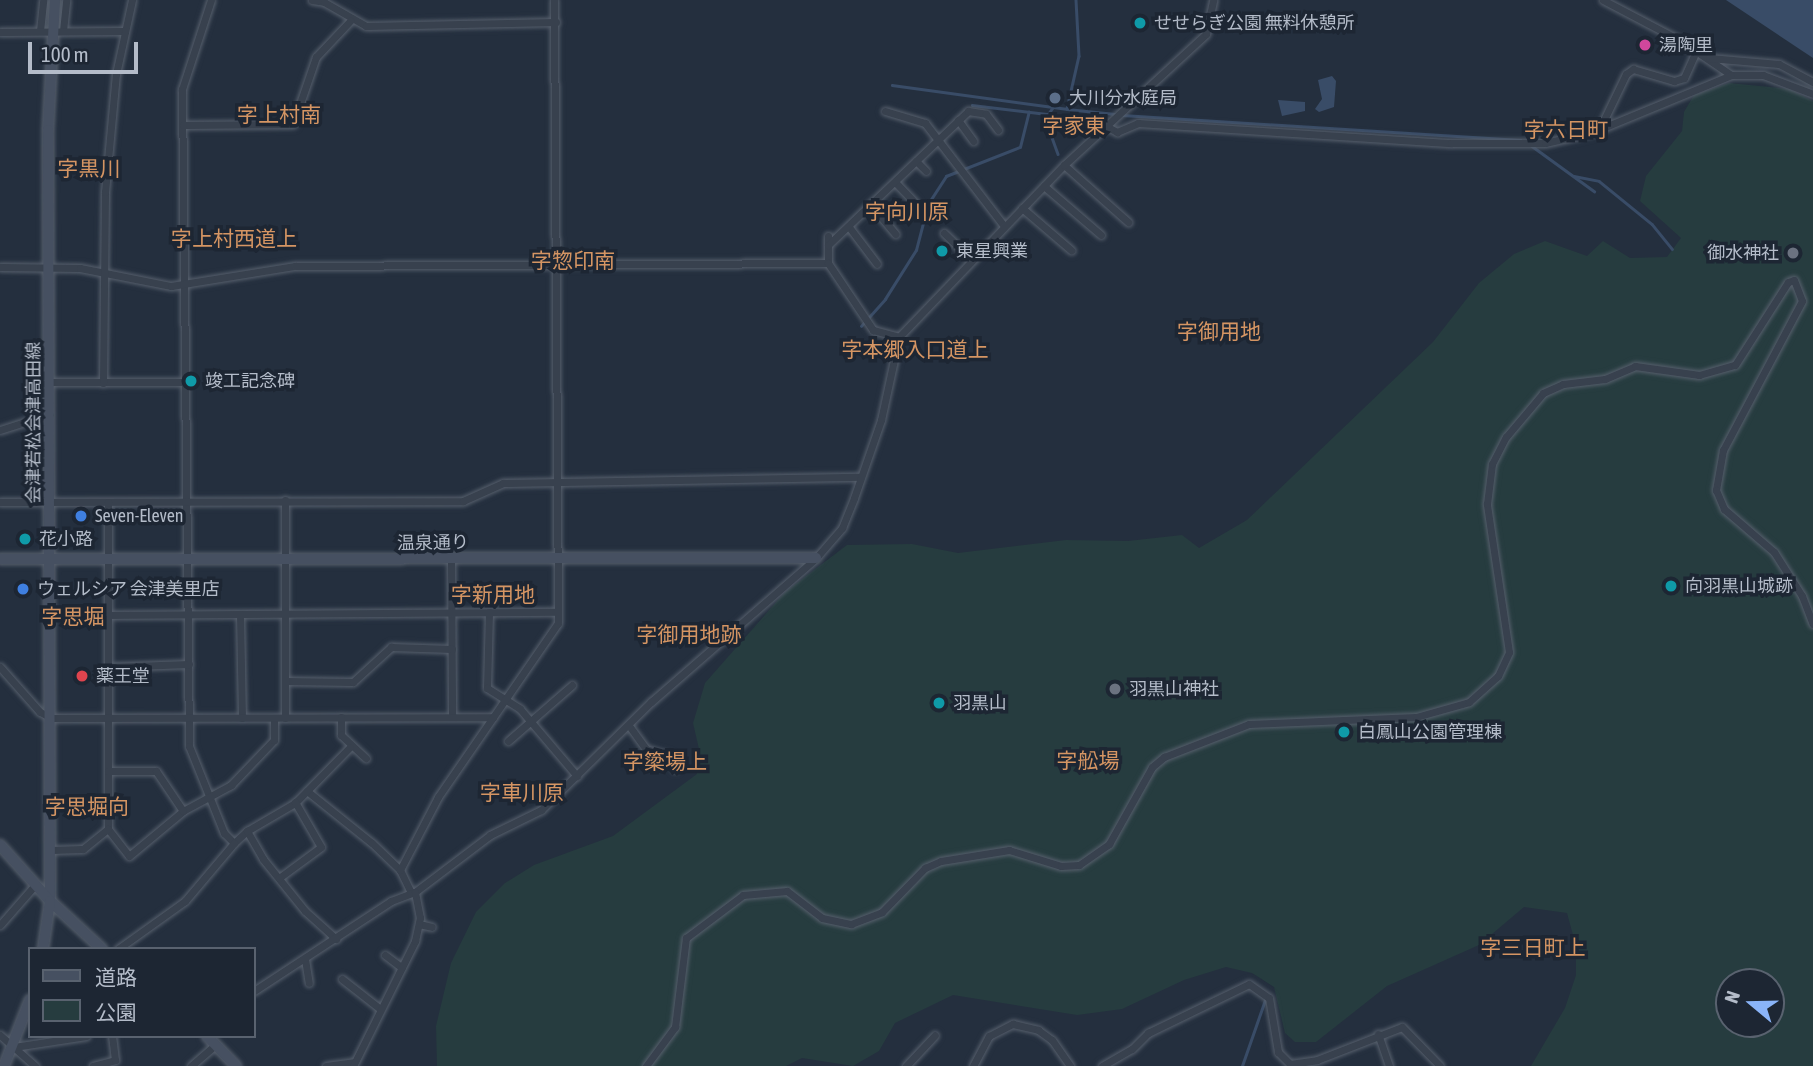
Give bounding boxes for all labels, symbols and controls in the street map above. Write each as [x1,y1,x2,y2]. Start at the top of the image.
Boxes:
place label: せせらぎ公園 無料休憩所 [1154,12,1354,34]
marker: せせらぎ公園 無料休憩所 [1132,15,1148,31]
scale bar [32,28,142,72]
place label: 湯陶里 [1659,34,1713,56]
marker: 湯陶里 [1637,37,1653,53]
text: 100 m [41,42,89,66]
place label: 大川分水庭局 [1069,87,1177,109]
marker: 大川分水庭局 [1047,90,1063,106]
district label: 字上村南 [237,101,321,127]
district label: 字家東 [1043,112,1105,138]
district label: 字六日町 [1524,116,1608,142]
district label: 字黒川 [58,155,120,181]
district label: 字向川原 [865,198,949,224]
district label: 字上村西道上 [171,225,297,251]
place label: 東星興業 [956,240,1028,262]
place label: 御水神社 [1707,242,1779,264]
marker: 東星興業 [934,243,950,259]
marker: 御水神社 [1785,245,1801,261]
district label: 字惣印南 [531,247,615,273]
district label: 字御用地 [1177,318,1261,344]
district label: 字本郷入口道上 [842,336,988,362]
street label: 会津若松会津高田線 [23,342,45,504]
place label: 竣工記念碑 [205,370,295,392]
marker: 竣工記念碑 [183,373,199,389]
place label: Seven-Eleven [95,505,184,527]
marker: Seven-Eleven [73,508,89,524]
place label: 花小路 [39,528,93,550]
marker: 花小路 [17,531,33,547]
street label: 温泉通り [397,532,469,554]
place label: 向羽黒山城跡 [1685,575,1793,597]
place label: ウェルシア 会津美里店 [37,578,219,600]
marker: 向羽黒山城跡 [1663,578,1679,594]
marker: ウェルシア 会津美里店 [15,581,31,597]
district label: 字新用地 [451,581,535,607]
district label: 字思堀 [42,603,104,629]
district label: 字御用地跡 [637,621,741,647]
place label: 薬王堂 [96,665,150,687]
marker: 薬王堂 [74,668,90,684]
place label: 羽黒山神社 [1129,678,1219,700]
marker: 羽黒山神社 [1107,681,1123,697]
place label: 羽黒山 [953,692,1007,714]
marker: 羽黒山 [931,695,947,711]
place label: 白鳳山公園管理棟 [1358,721,1502,743]
marker: 白鳳山公園管理棟 [1336,724,1352,740]
district label: 字舩場 [1057,747,1119,773]
district label: 字簗場上 [623,748,707,774]
district label: 字車川原 [480,779,564,805]
district label: 字思堀向 [45,793,129,819]
district label: 字三日町上 [1481,934,1585,960]
legend [28,947,256,1038]
text: 道路 [95,965,137,989]
north arrow [1715,968,1785,1038]
text: N [1720,988,1744,1006]
text: 公園 [95,1000,137,1024]

